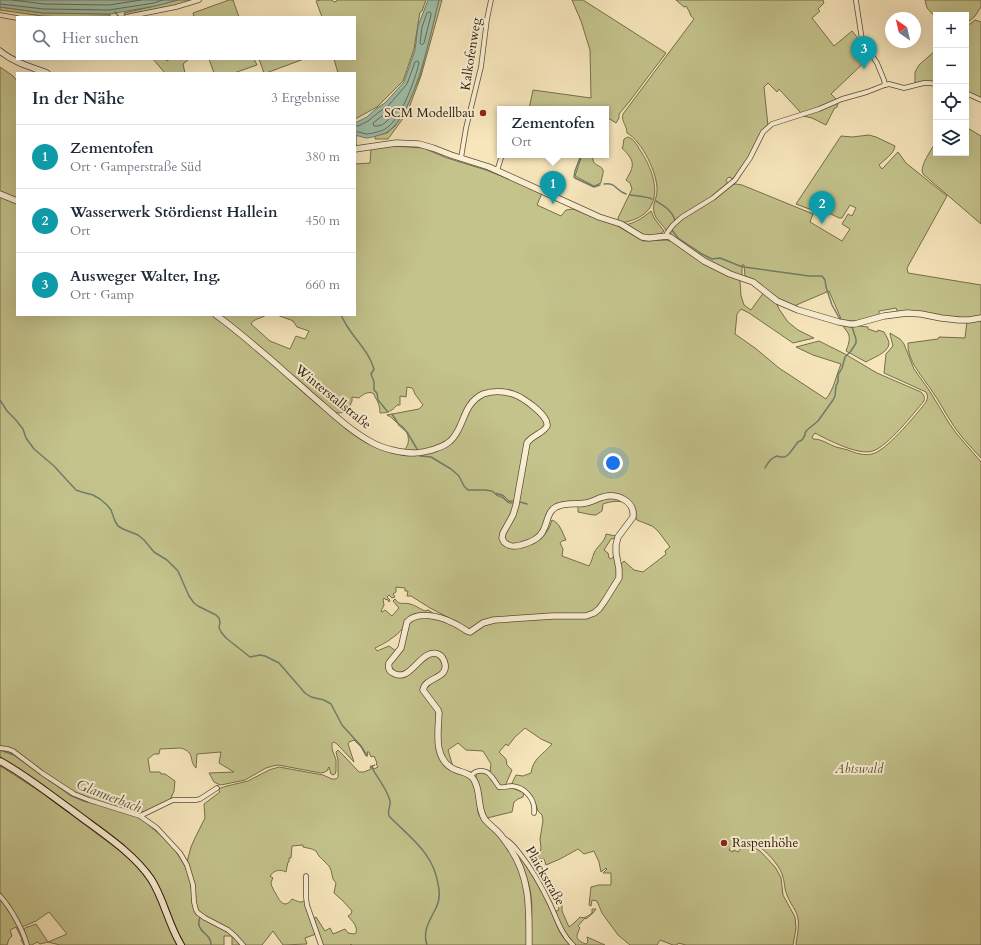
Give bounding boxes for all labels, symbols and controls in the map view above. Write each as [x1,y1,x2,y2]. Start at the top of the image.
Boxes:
north arrow [885,12,921,48]
map controls [933,12,969,156]
button: + [933,12,969,48]
search box [16,16,356,60]
street label: Kalkofenweg [456,16,486,92]
icon: search [30,27,52,49]
text: Hier suchen [62,28,139,48]
pin: 3 [851,36,877,69]
button: − [933,48,969,84]
button: locate [933,84,969,120]
text: In der Nähe [32,87,125,110]
text: 3 Ergebnisse [271,89,340,107]
place label: SCM Modellbau [384,104,475,122]
popup [497,106,609,158]
marker: SCM Modellbau [478,108,488,118]
text: Zementofen [511,113,595,133]
button: layers [933,120,969,156]
text: Ort [511,133,531,151]
text: Zementofen [70,138,154,158]
text: 1 [42,148,48,166]
text: 380 m [306,148,340,166]
text: Ort · Gamperstraße Süd [70,158,201,176]
pin: 1 [540,171,566,204]
pin: 2 [809,191,835,224]
text: Wasserwerk Stördienst Hallein [70,202,278,222]
text: 2 [42,212,48,230]
text: 450 m [306,212,340,230]
text: Ort [70,222,90,240]
text: Ausweger Walter, Ing. [70,266,221,286]
text: 3 [42,276,48,294]
text: 660 m [306,276,340,294]
text: Ort · Gamp [70,286,134,304]
street label: Winterstallstraße [290,360,375,433]
your location [603,453,623,473]
park label: Abtswald [834,760,884,778]
water label: Glannerbach [74,775,145,817]
place label: Raspenhöhe [732,834,798,852]
marker: Raspenhöhe [719,838,729,848]
street label: Plaickstraße [521,843,569,909]

